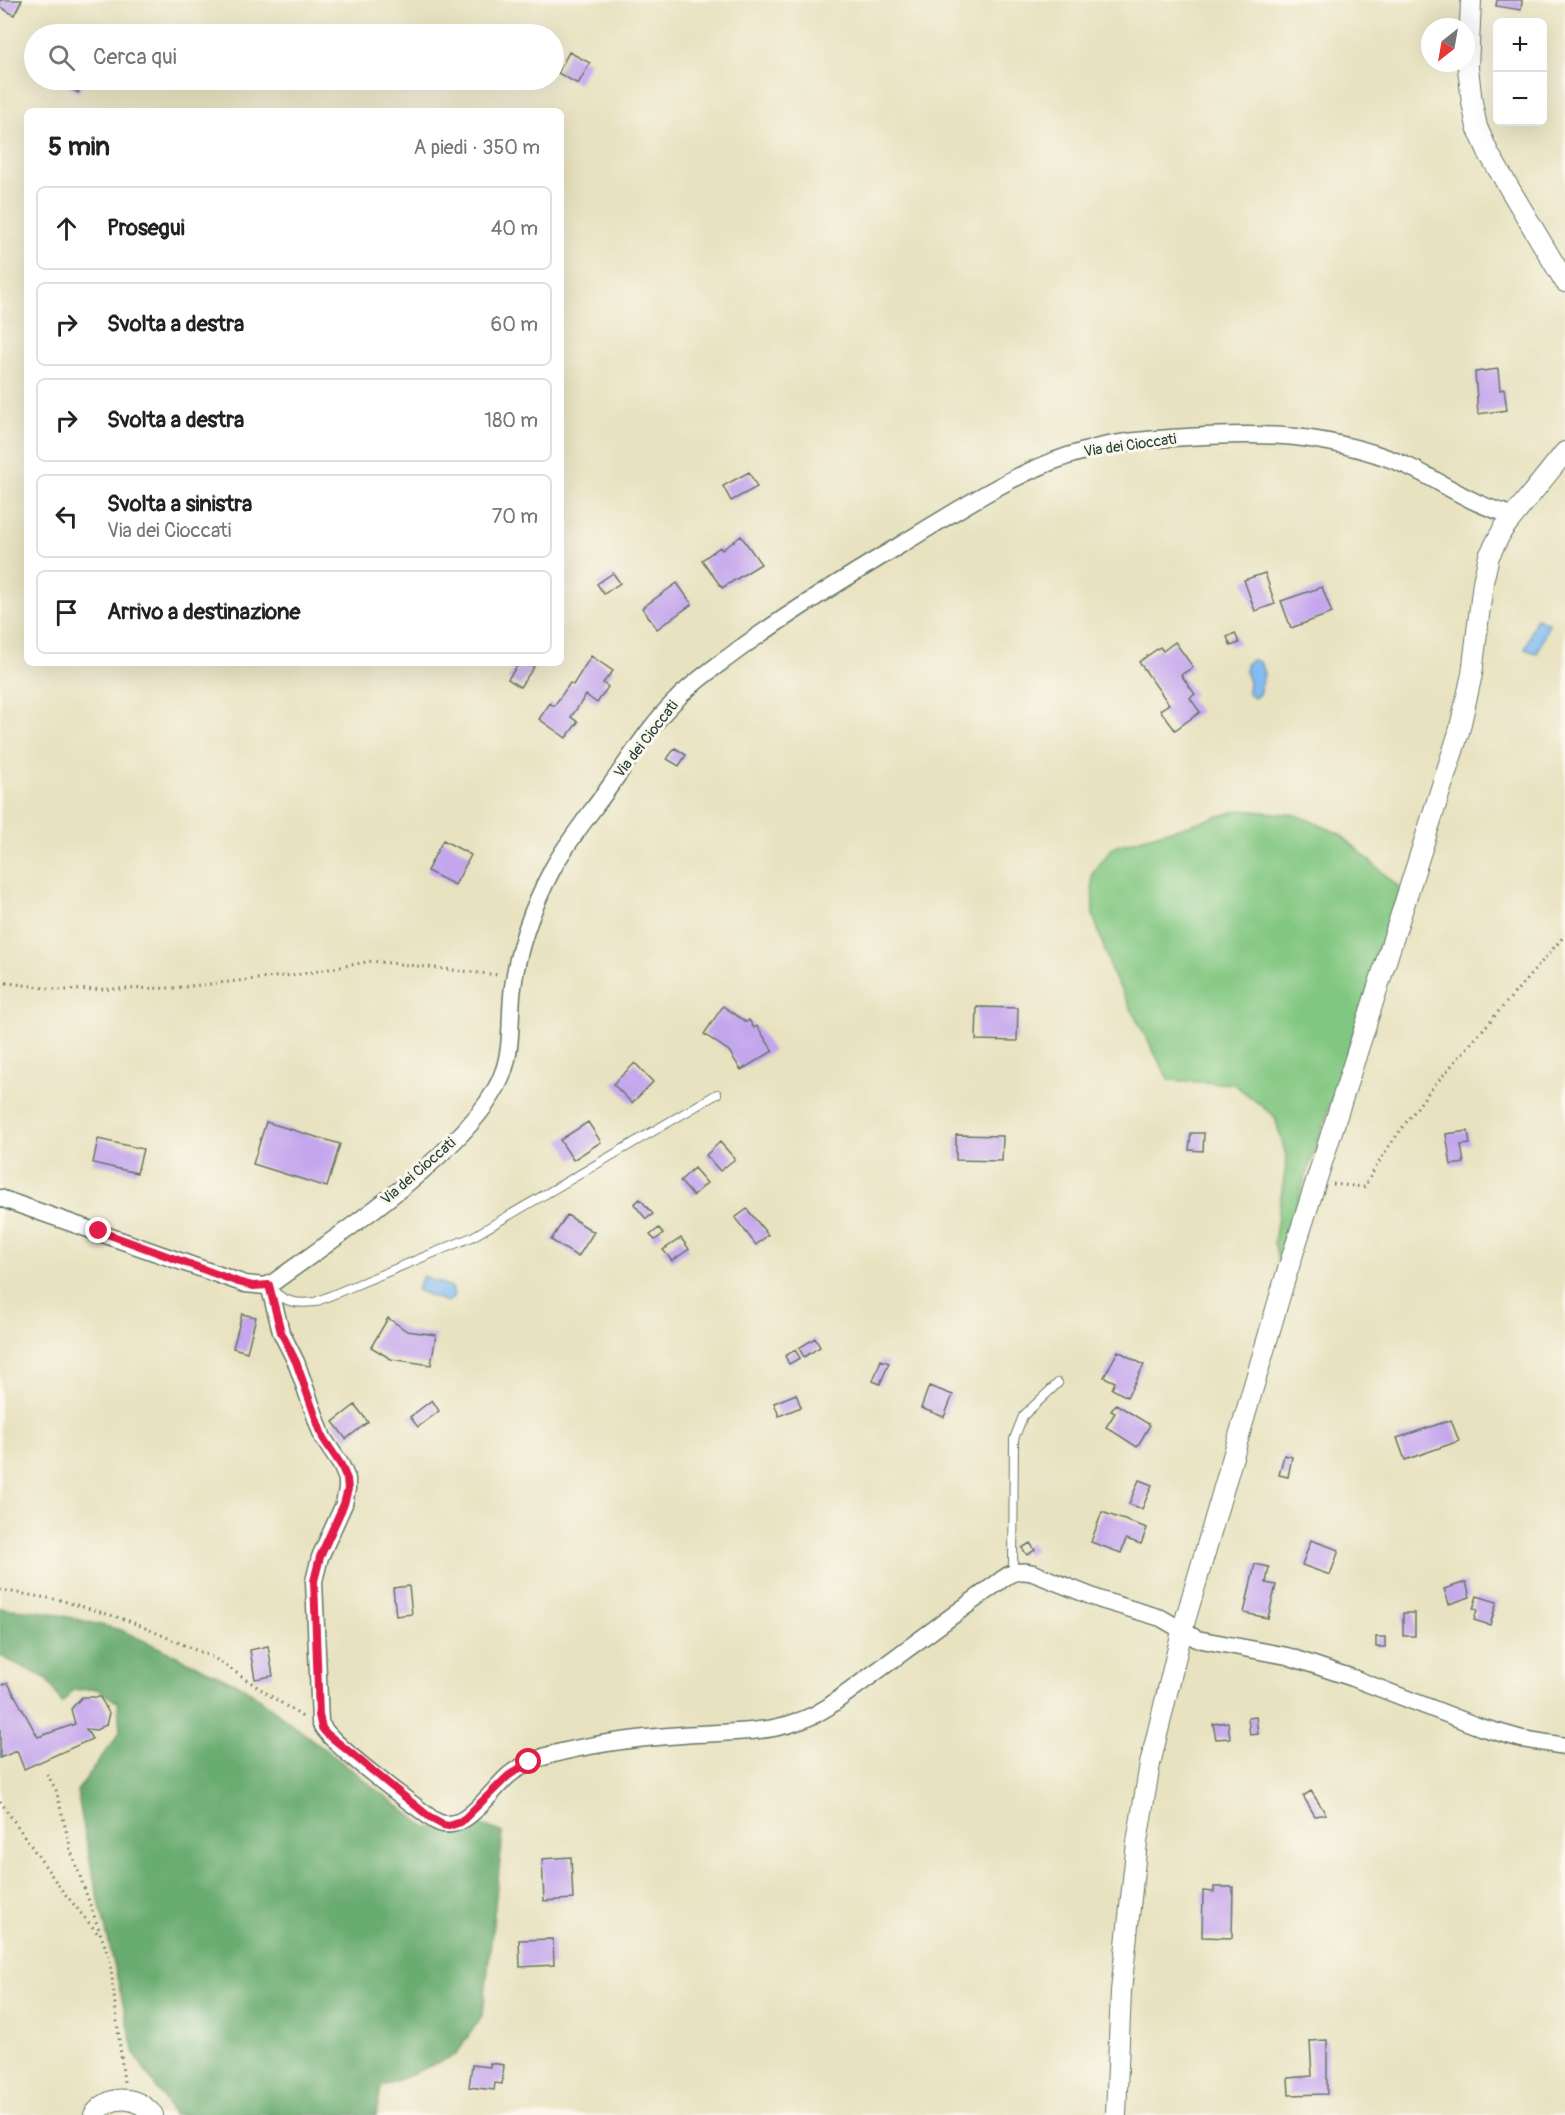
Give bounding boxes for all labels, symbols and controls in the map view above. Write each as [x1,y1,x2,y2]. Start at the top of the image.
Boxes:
north arrow [1421,18,1475,72]
map controls [1493,18,1547,126]
button: + [1493,18,1547,72]
search box [24,24,564,90]
icon: search [45,41,78,74]
text: Cerca qui [93,43,177,71]
button: − [1493,72,1547,126]
text: 5 min [48,131,110,163]
text: A piedi · 350 m [414,135,540,160]
icon: ahead [50,212,83,245]
text: Prosegui [107,214,185,242]
text: 40 m [491,216,538,241]
icon: right [50,308,83,341]
text: Svolta a destra [107,310,244,338]
text: 60 m [491,312,538,337]
icon: right [50,404,83,437]
text: Svolta a destra [107,406,244,434]
text: 180 m [484,408,538,433]
street label: Via dei Cioccati [1083,430,1178,461]
text: Svolta a sinistra [107,490,252,518]
icon: left [50,500,83,533]
text: 70 m [492,504,538,529]
text: Via dei Cioccati [107,518,231,543]
icon: arrive [50,596,83,629]
text: Arrivo a destinazione [107,598,300,626]
street label: Via dei Cioccati [610,696,683,782]
street label: Via dei Cioccati [377,1133,460,1209]
route end [85,1217,111,1243]
route start [515,1748,541,1774]

